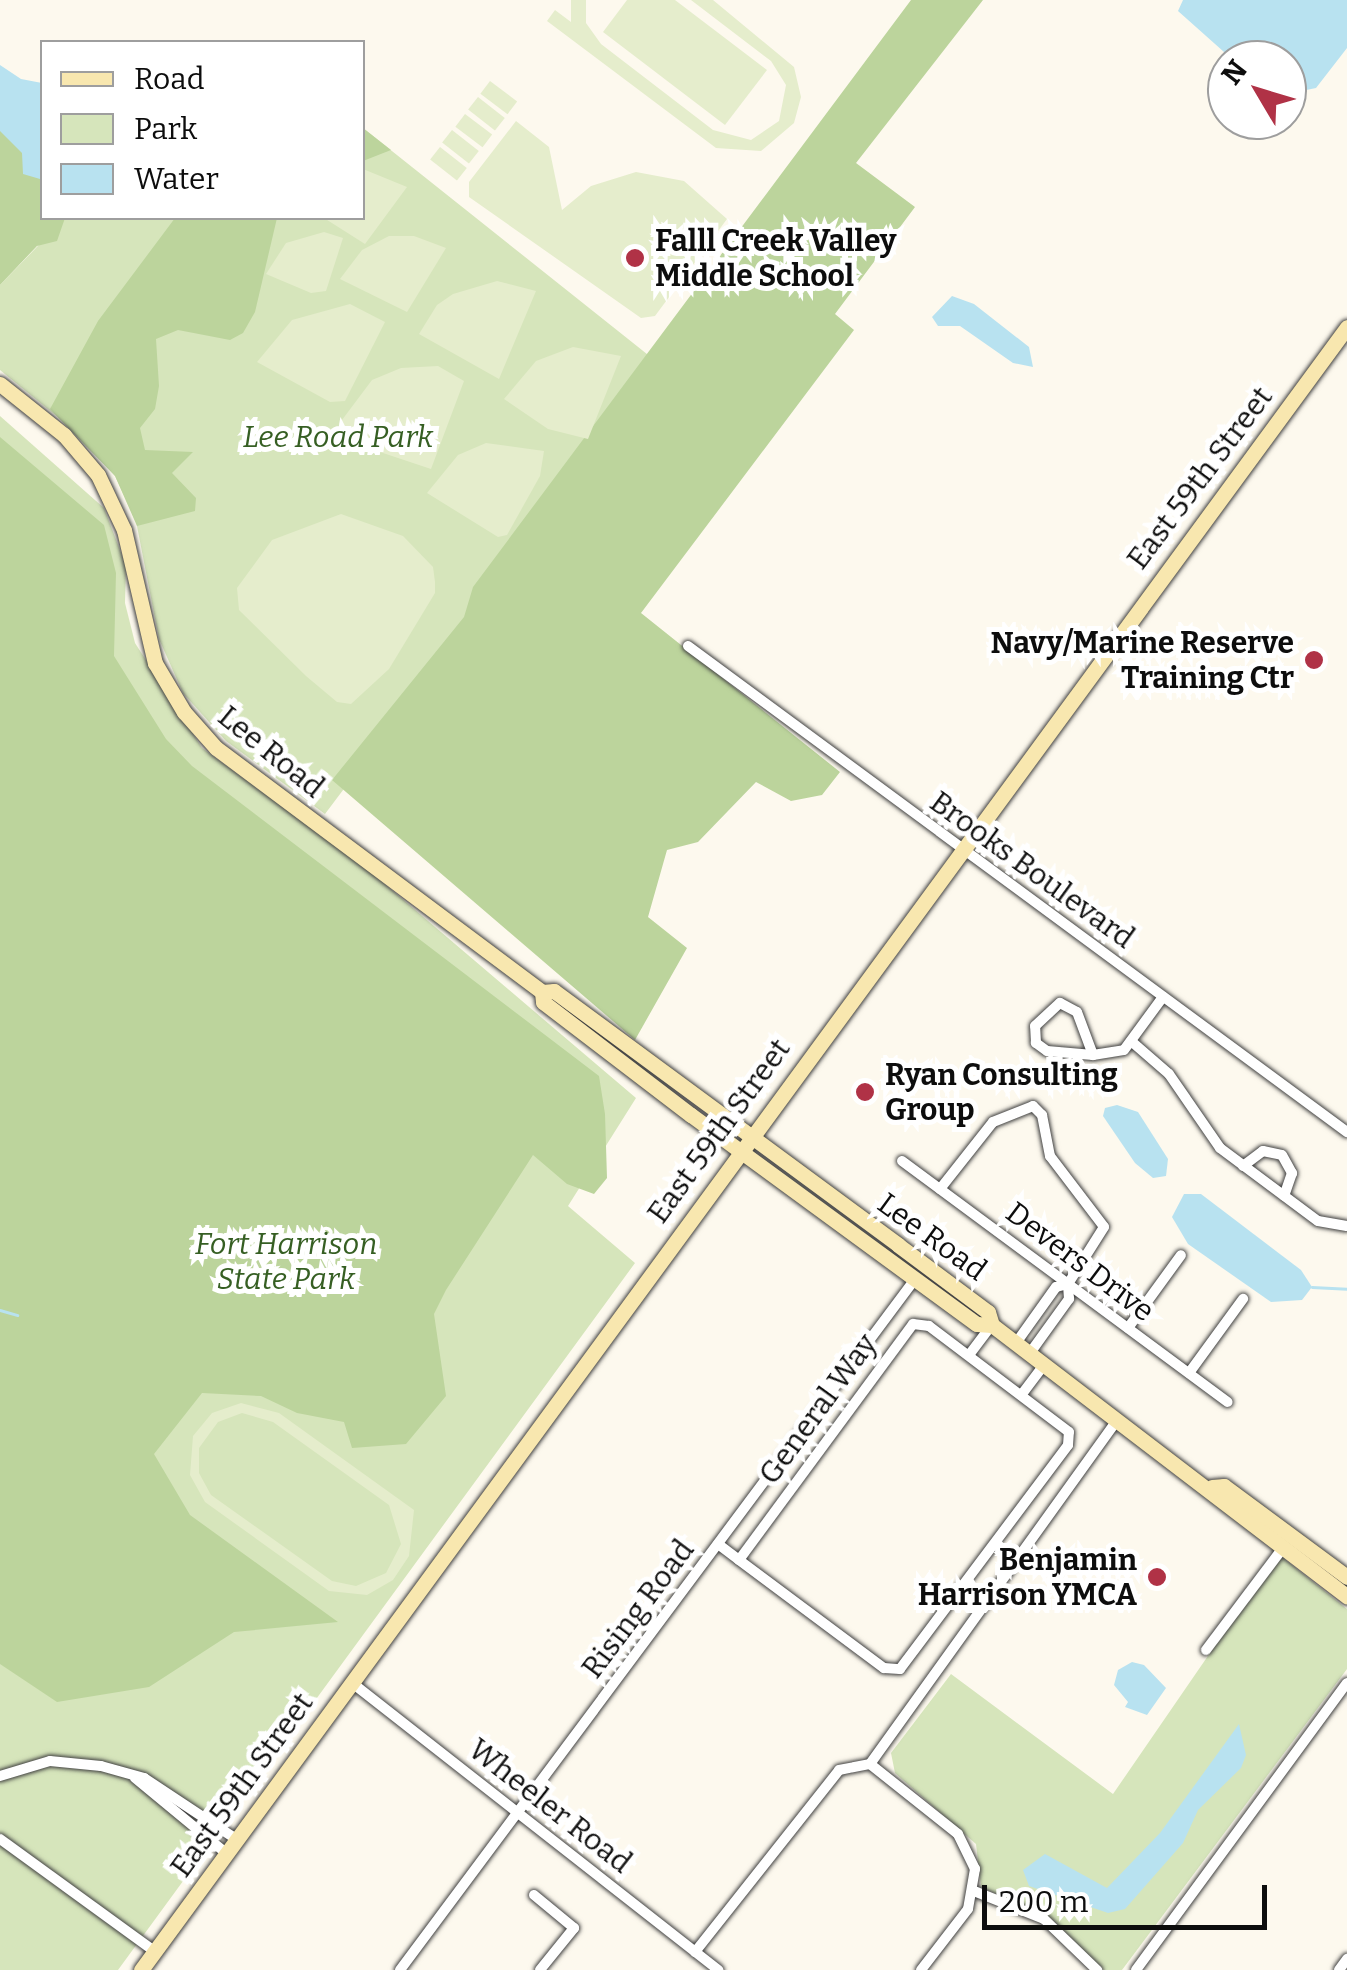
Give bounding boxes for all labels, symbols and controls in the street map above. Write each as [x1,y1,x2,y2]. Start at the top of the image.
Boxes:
legend [40,40,365,220]
north arrow [1207,40,1307,140]
text: N [1215,54,1254,91]
text: Road [134,61,205,97]
text: Park [134,111,197,147]
text: Water [134,161,219,197]
place label: Falll Creek Valley Middle School [655,223,896,294]
marker: Falll Creek Valley Middle School [624,247,646,269]
street label: East 59th Street [1120,380,1280,576]
park label: Lee Road Park [243,419,433,455]
place label: Navy/Marine Reserve Training Ctr [991,625,1294,696]
marker: Navy/Marine Reserve Training Ctr [1303,649,1325,671]
street label: Lee Road [211,699,331,805]
street label: Brooks Boulevard [923,784,1141,956]
street label: East 59th Street [640,1032,798,1230]
place label: Ryan Consulting Group [885,1057,1118,1128]
marker: Ryan Consulting Group [854,1081,876,1103]
street label: Lee Road [871,1186,993,1288]
street label: Devers Drive [999,1195,1161,1329]
park label: Fort Harrison State Park [195,1226,377,1296]
street label: General Way [751,1327,885,1491]
street label: Rising Road [574,1533,702,1685]
place label: Benjamin Harrison YMCA [918,1542,1137,1612]
marker: Benjamin Harrison YMCA [1146,1566,1168,1588]
street label: East 59th Street [163,1686,321,1884]
street label: Wheeler Road [461,1731,639,1881]
scale bar [987,1865,1272,1927]
text: 200 m [999,1884,1088,1920]

